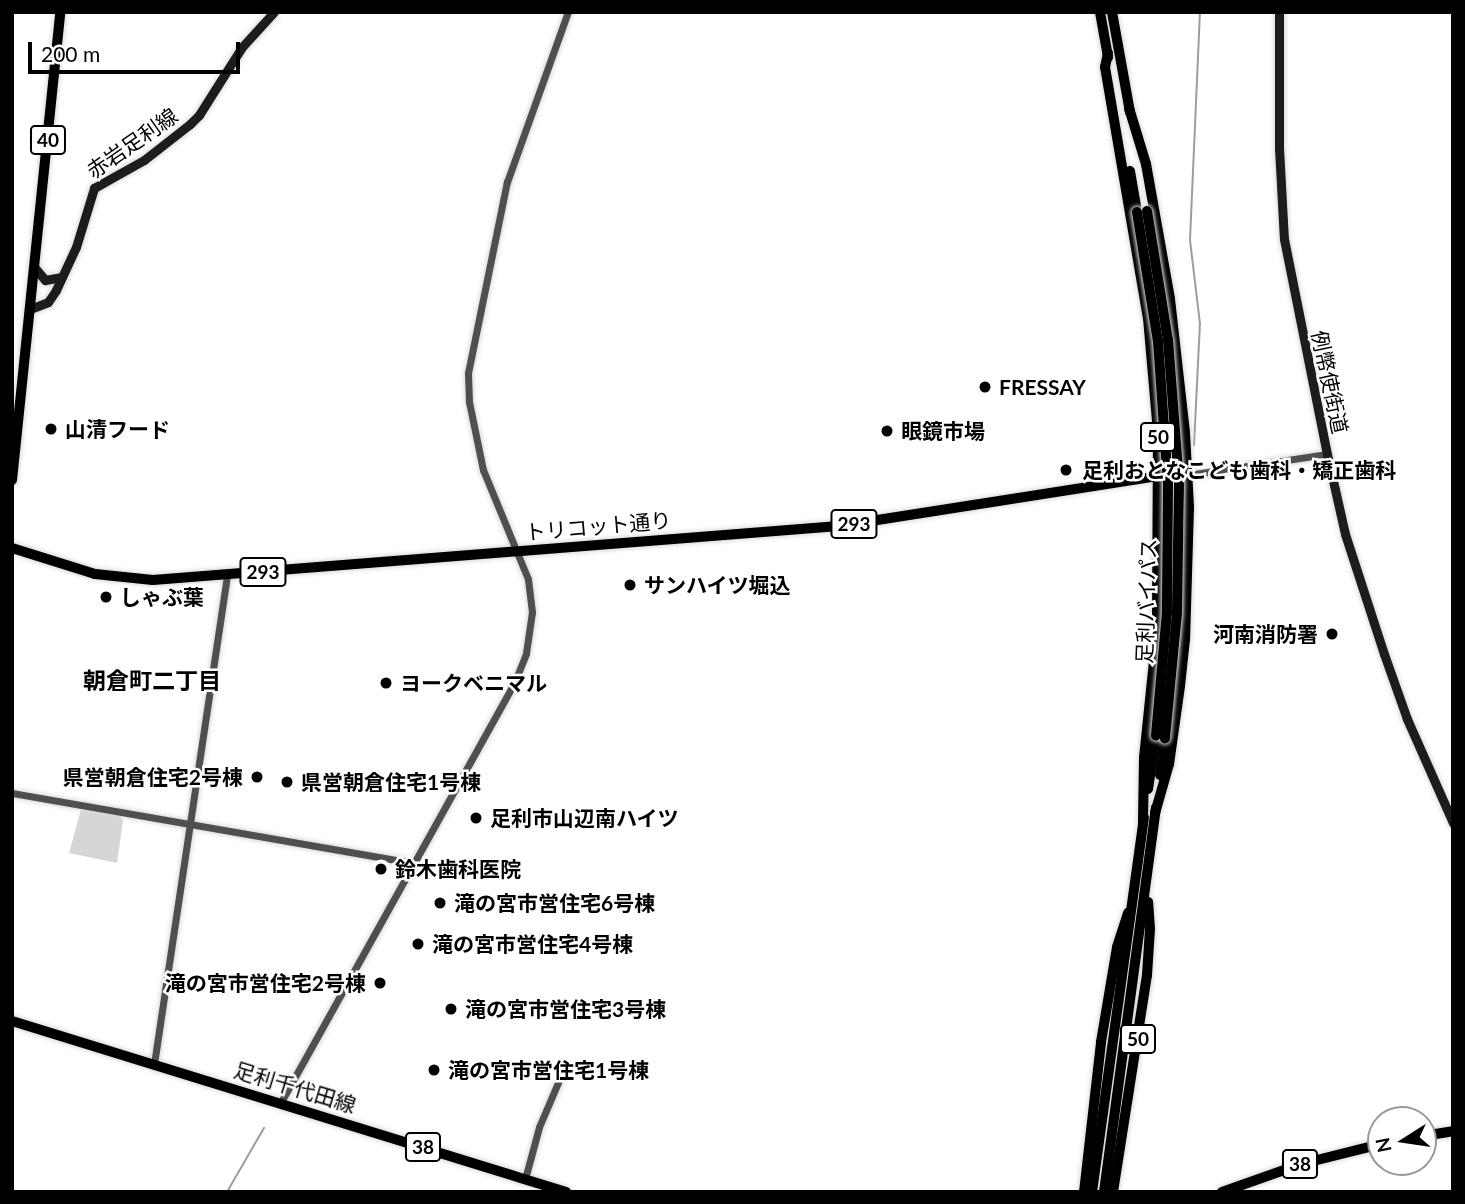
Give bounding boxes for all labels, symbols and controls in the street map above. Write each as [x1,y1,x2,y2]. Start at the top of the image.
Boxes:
scale bar [32,28,243,72]
text: 200 m [41,41,100,66]
street label: 赤岩足利線 [82,103,182,183]
road number: 40 [29,124,67,156]
street label: 例幣使街道 [1307,328,1353,436]
place label: FRESSAY [999,374,1086,400]
marker: FRESSAY [977,379,993,395]
place label: 山清フード [65,416,170,442]
place label: 眼鏡市場 [901,418,985,444]
marker: 山清フード [43,421,59,437]
road number: 50 [1139,422,1177,452]
marker: 眼鏡市場 [879,423,895,439]
place label: 足利おとなこども歯科・矯正歯科 [1082,457,1397,483]
marker: 足利おとなこども歯科・矯正歯科 [1056,460,1076,480]
street label: トリコット通り [524,507,672,545]
road number: 293 [830,509,878,540]
street label: 足利バイパス [1131,538,1161,664]
road number: 293 [238,556,288,587]
place label: サンハイツ堀込 [644,572,791,598]
marker: サンハイツ堀込 [622,577,638,593]
place label: しゃぶ葉 [120,584,204,610]
marker: しゃぶ葉 [98,589,114,605]
place label: 河南消防署 [1213,621,1318,647]
marker: 河南消防署 [1324,626,1340,642]
district label: 朝倉町二丁目 [83,666,221,694]
place label: ヨークベニマル [400,670,547,696]
marker: ヨークベニマル [378,675,394,691]
place label: 県営朝倉住宅2号棟 [63,764,243,790]
marker: 県営朝倉住宅2号棟 [249,769,265,785]
place label: 県営朝倉住宅1号棟 [301,769,481,795]
marker: 県営朝倉住宅1号棟 [279,774,295,790]
place label: 足利市山辺南ハイツ [490,805,679,831]
marker: 足利市山辺南ハイツ [468,810,484,826]
place label: 鈴木歯科医院 [395,856,521,882]
marker: 鈴木歯科医院 [373,861,389,877]
place label: 滝の宮市営住宅6号棟 [454,890,655,916]
marker: 滝の宮市営住宅6号棟 [432,895,448,911]
place label: 滝の宮市営住宅4号棟 [432,931,633,957]
marker: 滝の宮市営住宅4号棟 [410,936,426,952]
place label: 滝の宮市営住宅2号棟 [165,970,366,996]
marker: 滝の宮市営住宅2号棟 [372,975,388,991]
place label: 滝の宮市営住宅3号棟 [465,996,666,1022]
marker: 滝の宮市営住宅3号棟 [443,1001,459,1017]
road number: 50 [1119,1023,1157,1054]
street label: 足利千代田線 [231,1057,359,1117]
place label: 滝の宮市営住宅1号棟 [448,1057,649,1083]
marker: 滝の宮市営住宅1号棟 [426,1062,442,1078]
north arrow [1367,1106,1437,1176]
road number: 38 [404,1132,442,1162]
text: N [1370,1136,1396,1155]
road number: 38 [1281,1148,1319,1180]

